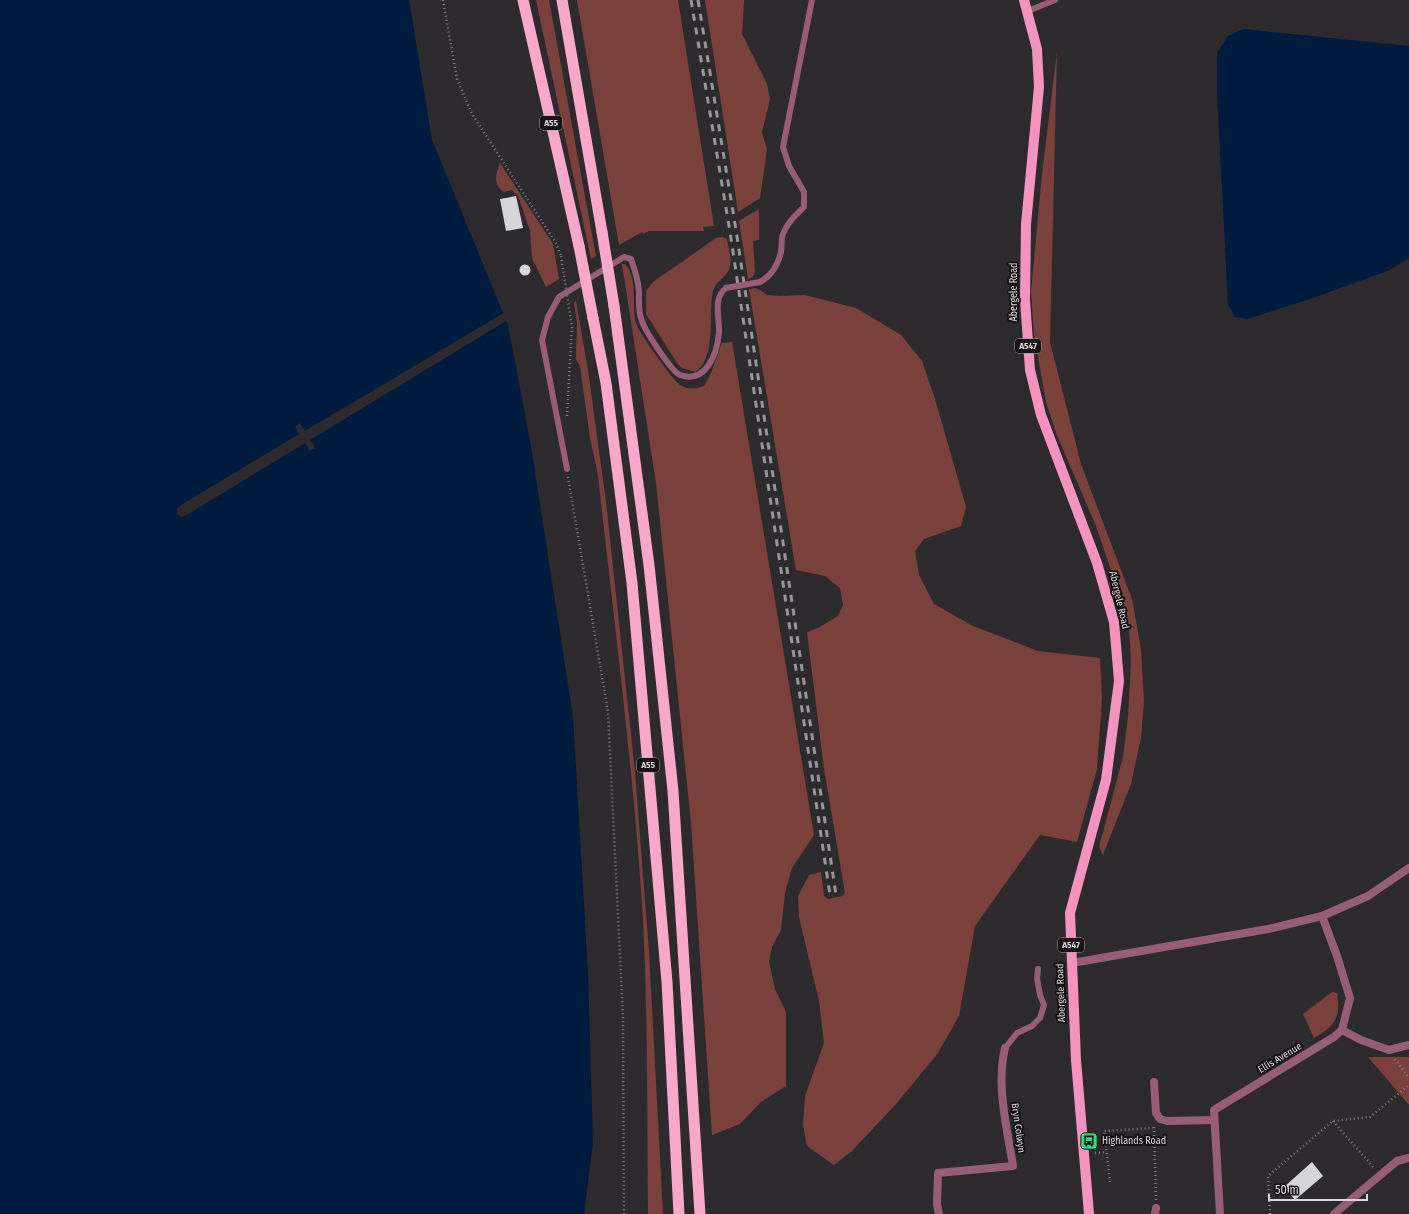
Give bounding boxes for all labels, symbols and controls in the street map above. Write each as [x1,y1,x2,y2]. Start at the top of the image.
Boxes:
road number: A55 [540,116,562,130]
street label: Abergele Road [1008,263,1020,321]
road number: A547 [1015,339,1041,353]
street label: Abergele Road [1107,570,1131,630]
road number: A55 [637,758,659,772]
road number: A547 [1058,938,1084,952]
street label: Abergele Road [1054,963,1068,1023]
street label: Ellis Avenue [1256,1040,1304,1076]
street label: Bryn Colwyn [1009,1102,1027,1154]
bus stop icon: Highlands Road [1079,1131,1099,1151]
place label: Highlands Road [1102,1135,1166,1147]
scale bar [1269,1176,1367,1202]
text: 50 m [1275,1183,1299,1197]

